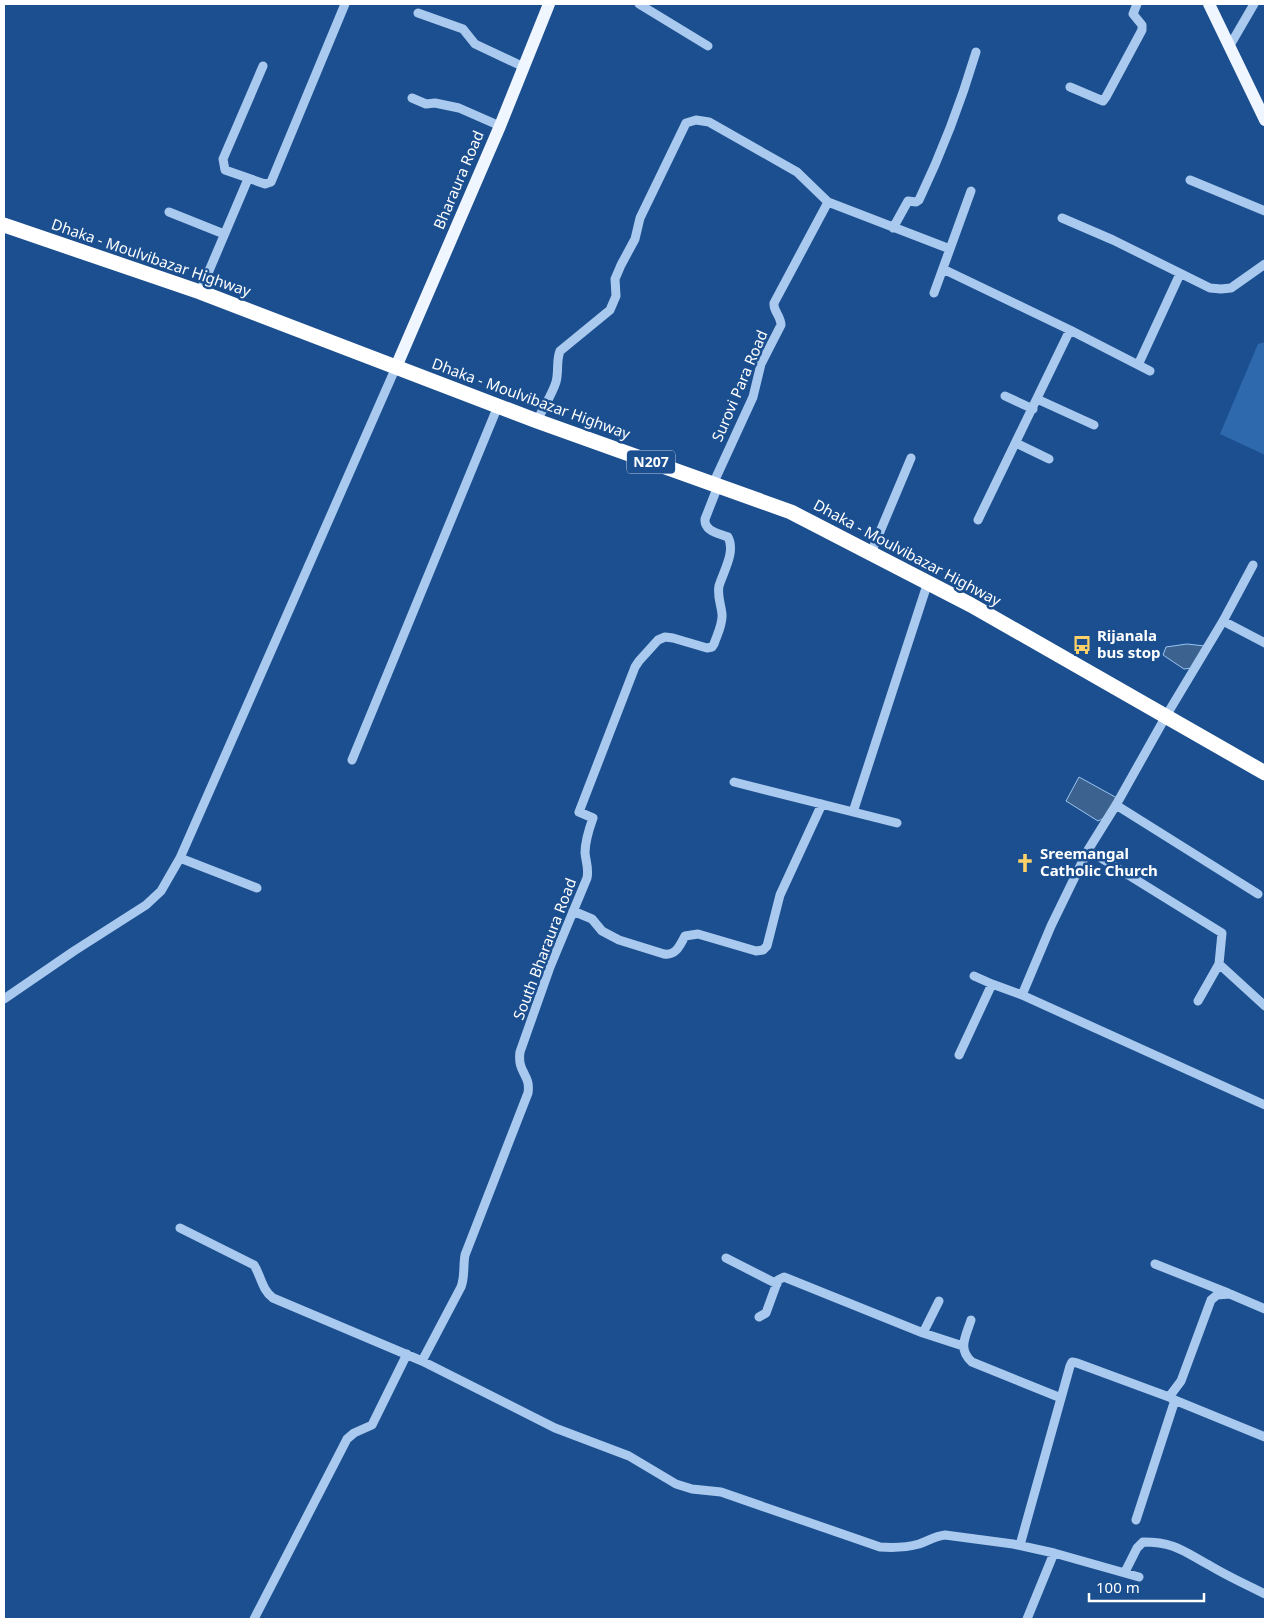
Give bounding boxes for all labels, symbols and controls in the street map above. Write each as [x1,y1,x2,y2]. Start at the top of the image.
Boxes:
street label: Bharaura Road [428,127,488,232]
street label: Dhaka - Moulvibazar Highway [49,213,254,301]
street label: Surovi Para Road [707,327,772,444]
street label: Dhaka - Moulvibazar Highway [429,353,634,443]
road number: N207 [627,451,675,474]
street label: Dhaka - Moulvibazar Highway [810,494,1005,610]
place label: Rijanala bus stop [1097,625,1161,662]
bus stop icon: Rijanala bus stop [1071,634,1093,656]
place label: Sreemangal Catholic Church [1040,843,1158,880]
church icon: Sreemangal Catholic Church [1014,852,1036,874]
street label: South Bharaura Road [508,875,580,1022]
scale bar [1089,1570,1204,1602]
text: 100 m [1096,1577,1140,1597]

